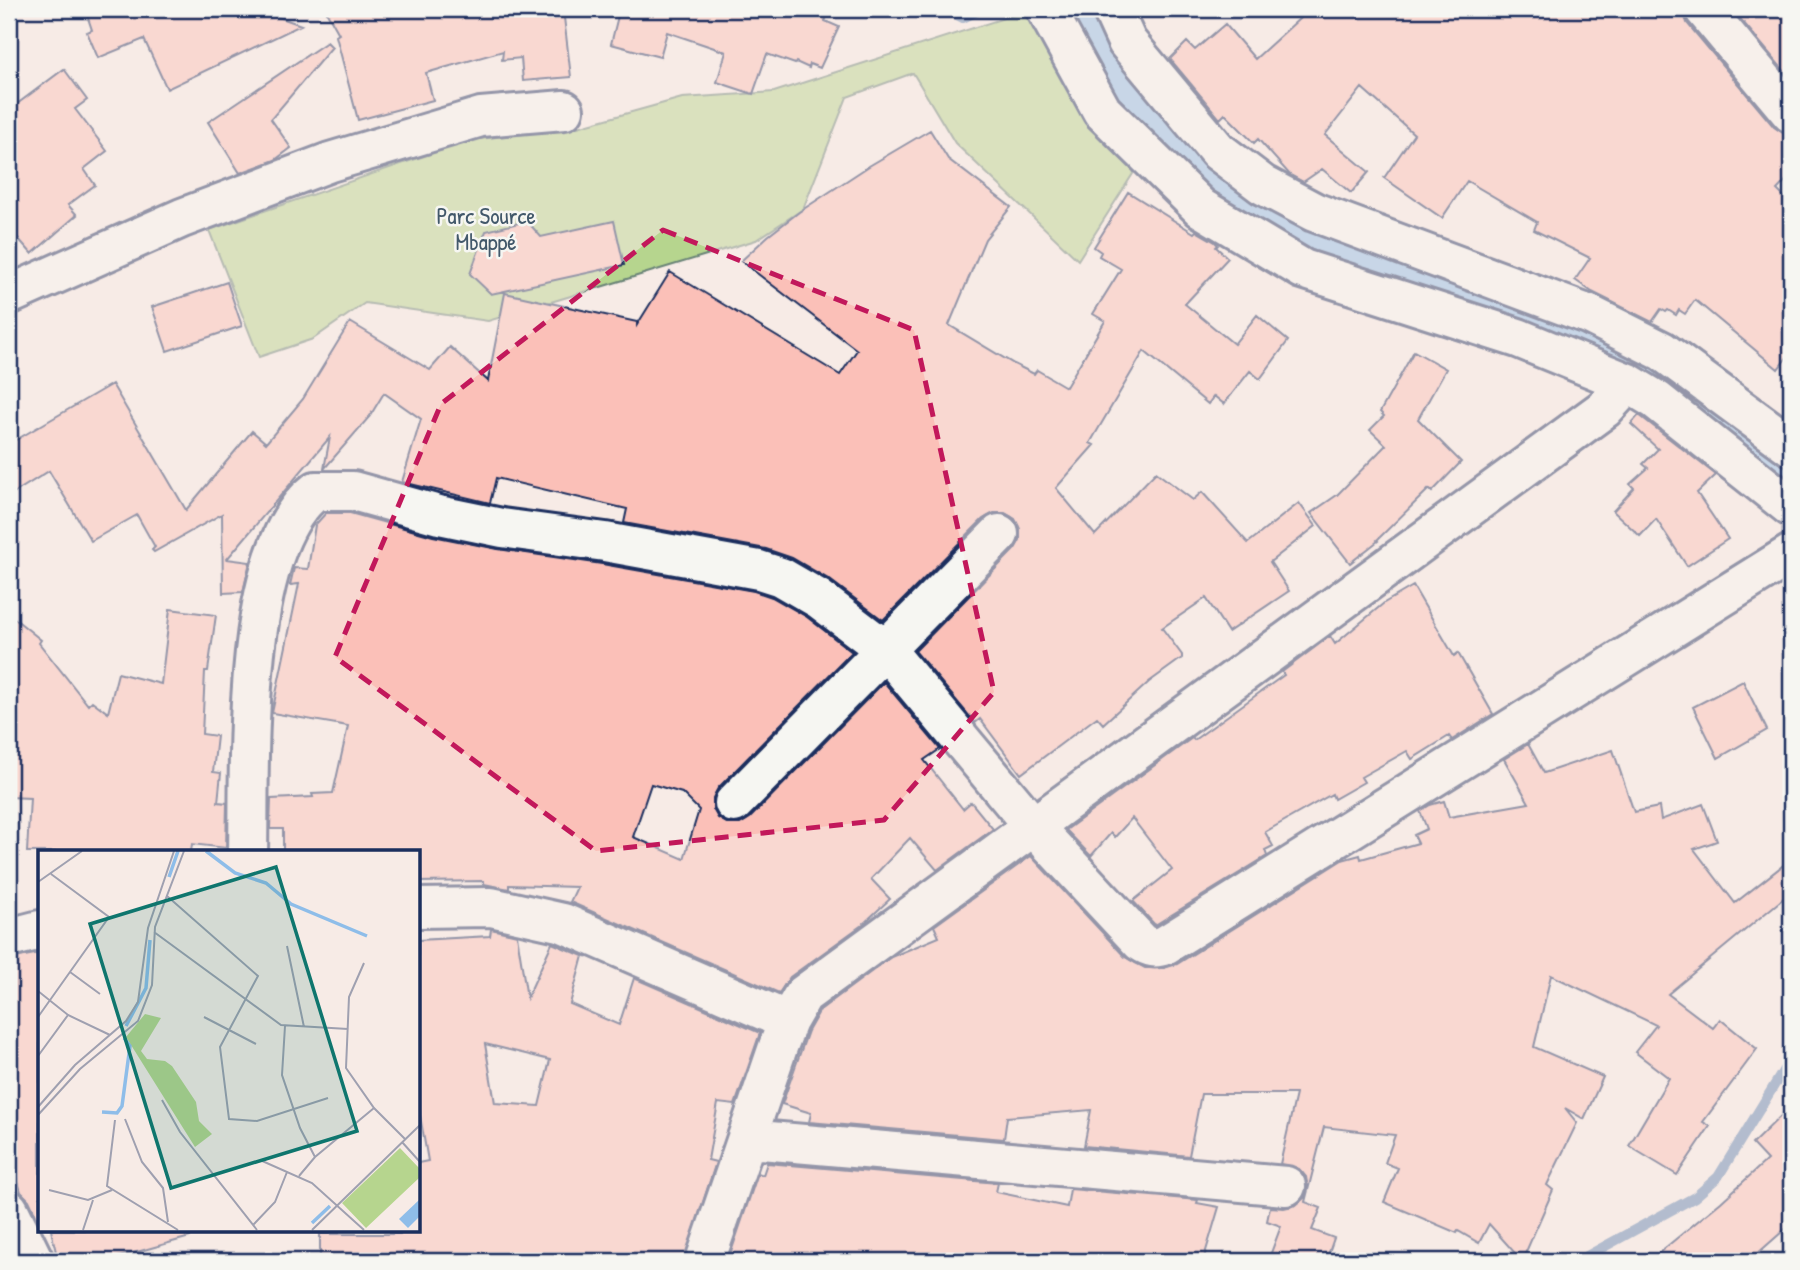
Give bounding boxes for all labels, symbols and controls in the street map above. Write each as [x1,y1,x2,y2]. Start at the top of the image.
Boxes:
park label: Parc Source Mbappé [436,200,536,257]
inset map [38,850,420,1232]

